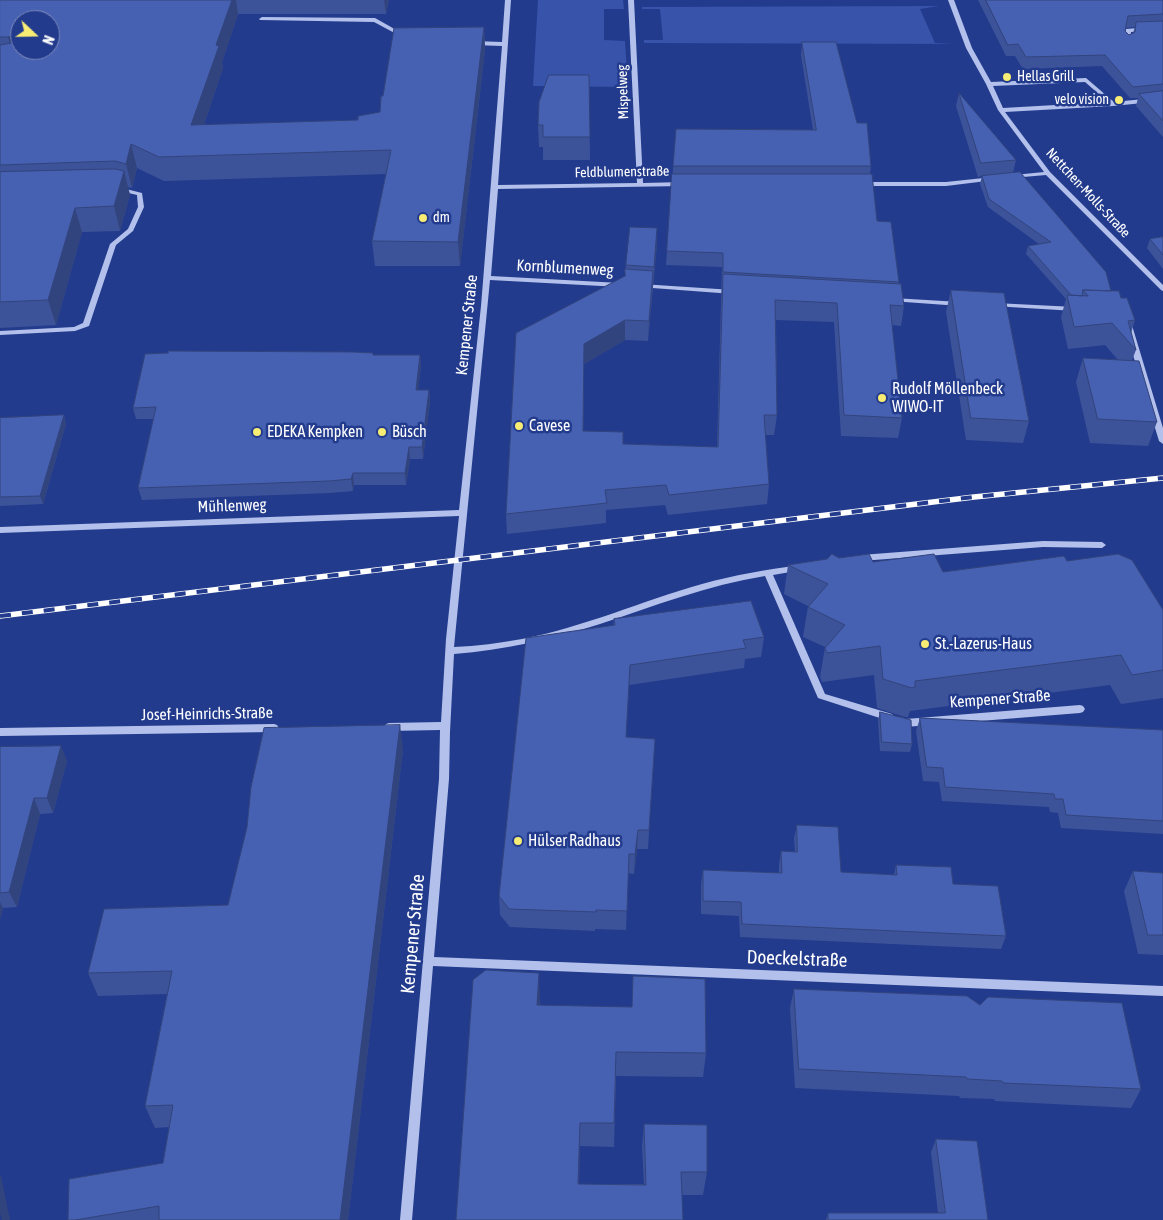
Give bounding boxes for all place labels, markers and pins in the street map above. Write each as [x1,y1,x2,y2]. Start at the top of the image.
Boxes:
place label: Hellas Grill [1017,69,1074,85]
marker: Hellas Grill [1001,71,1013,83]
place label: velo vision [1054,92,1109,108]
marker: velo vision [1113,94,1125,106]
place label: dm [433,210,450,226]
marker: dm [417,212,429,224]
place label: Rudolf Möllenbeck WIWO-IT [892,379,1003,417]
marker: Rudolf Möllenbeck WIWO-IT [876,392,888,404]
place label: Cavese [529,416,570,436]
marker: Cavese [513,420,525,432]
place label: EDEKA Kempken [267,422,363,442]
place label: Büsch [392,422,427,442]
marker: EDEKA Kempken [251,426,263,438]
marker: Büsch [376,426,388,438]
place label: St.-Lazerus-Haus [935,634,1032,654]
marker: St.-Lazerus-Haus [919,638,931,650]
place label: Hülser Radhaus [528,831,621,851]
marker: Hülser Radhaus [512,835,524,847]

